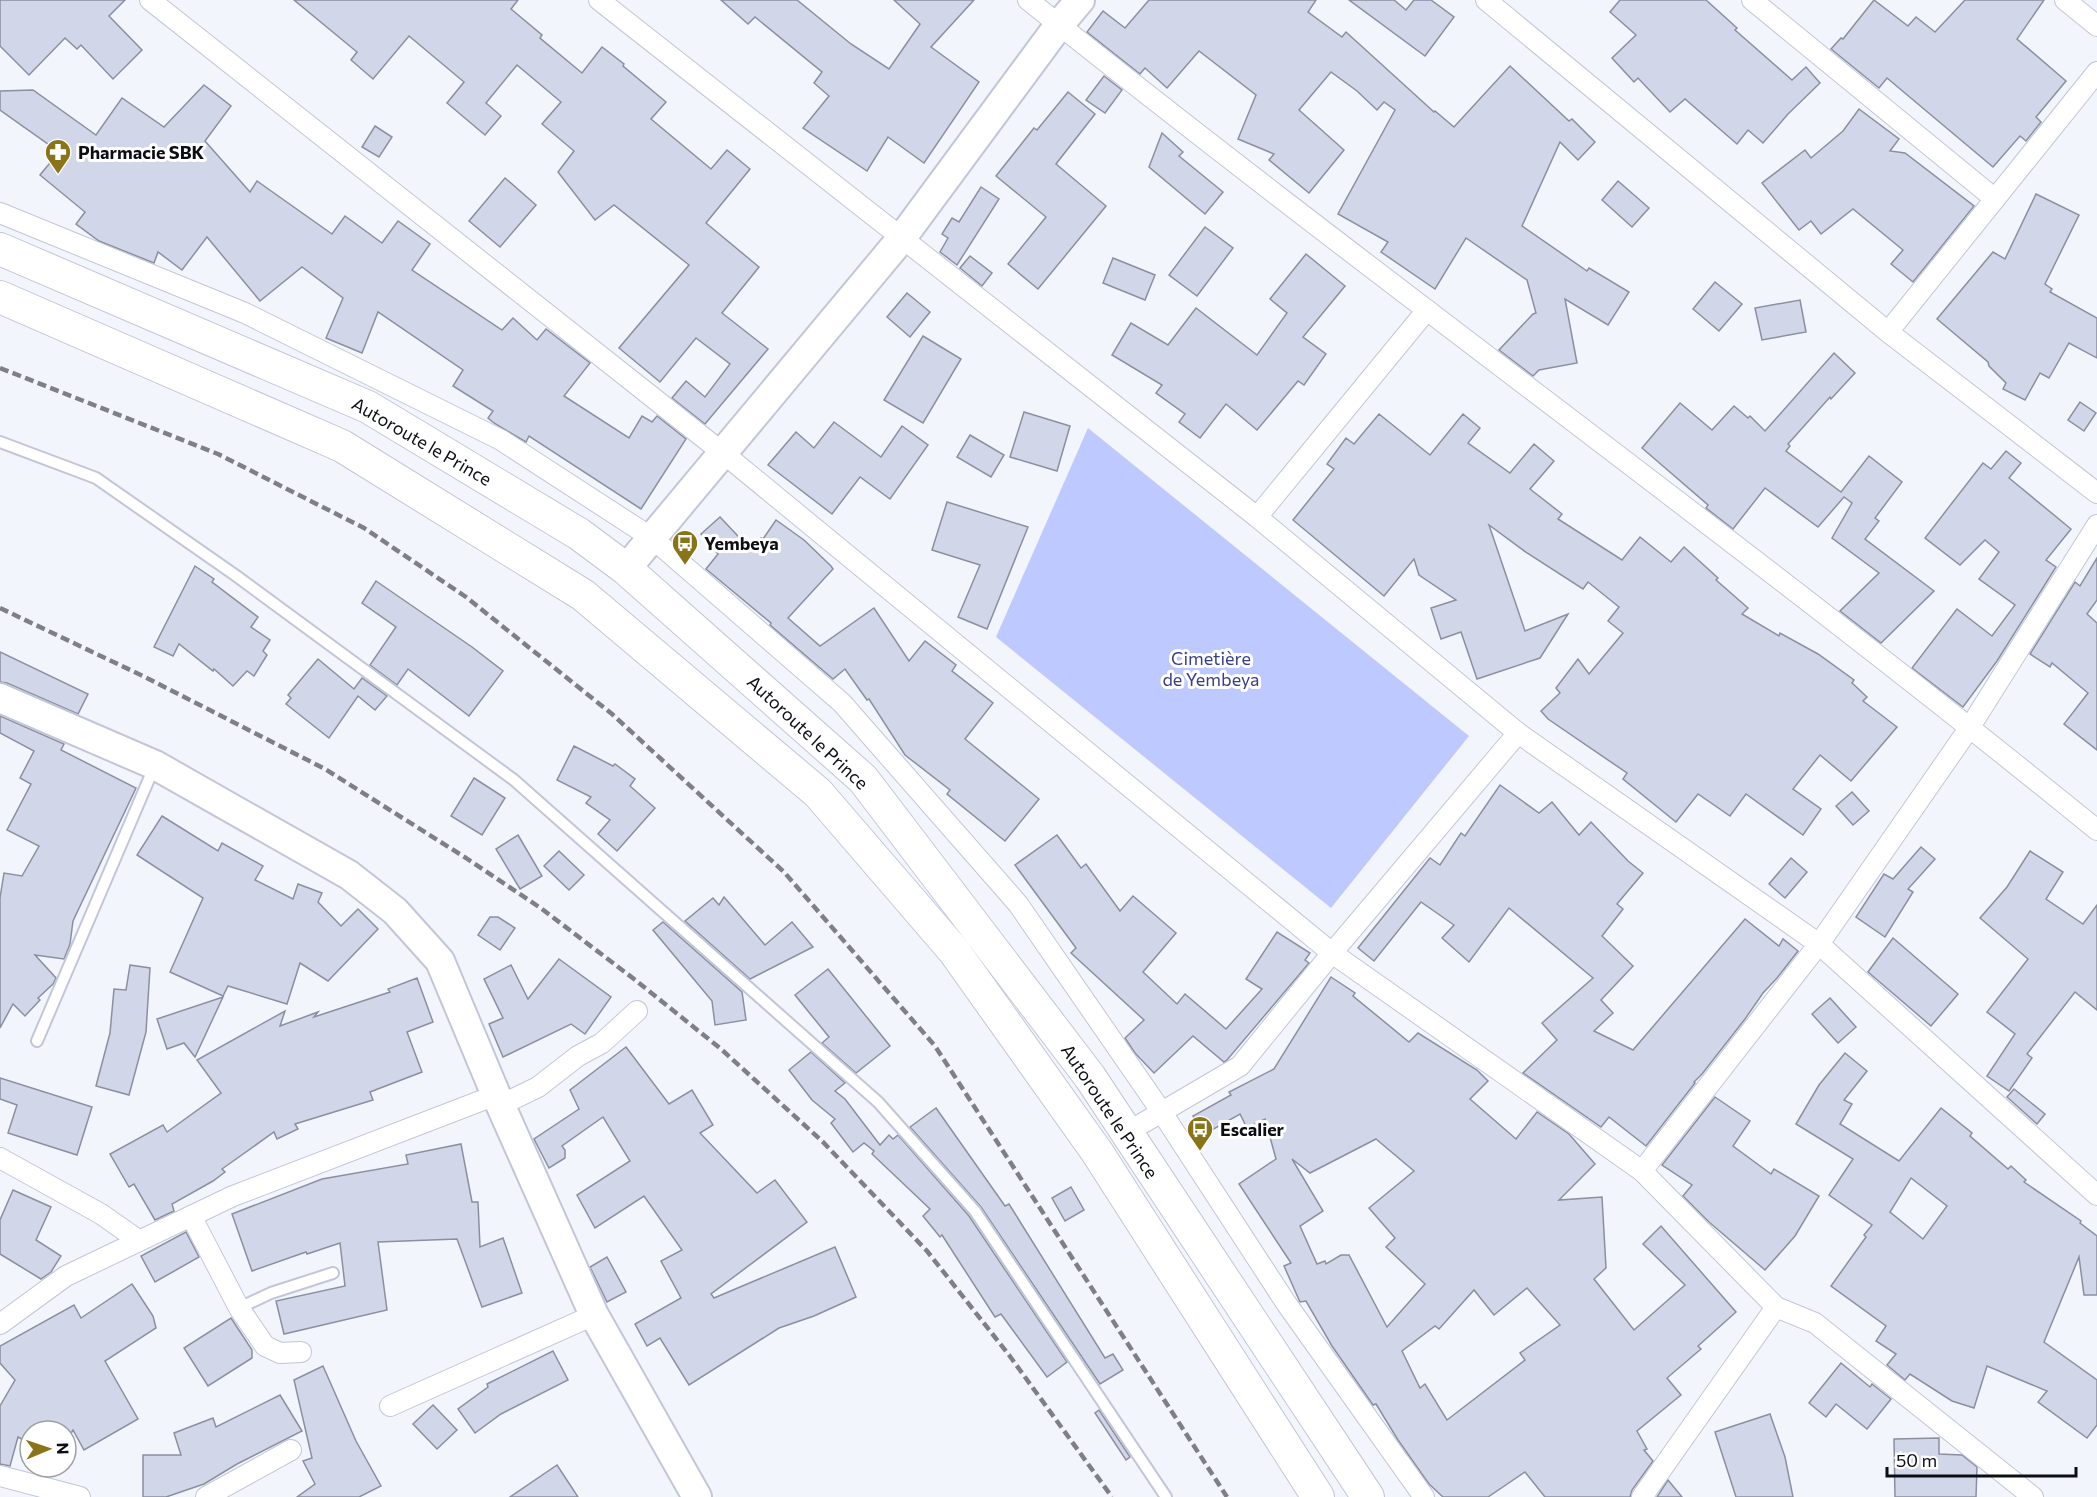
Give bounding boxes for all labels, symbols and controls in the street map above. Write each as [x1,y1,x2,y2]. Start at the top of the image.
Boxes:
pharmacy icon: Pharmacie SBK [43,137,73,175]
place label: Pharmacie SBK [78,141,205,163]
street label: Autoroute le Prince [348,392,496,490]
bus stop icon: Yembeya [670,528,700,566]
place label: Yembeya [704,532,779,554]
park label: Cimetière de Yembeya [1162,647,1260,690]
street label: Autoroute le Prince [743,670,873,794]
street label: Autoroute le Prince [1057,1040,1163,1182]
bus stop icon: Escalier [1185,1114,1215,1152]
place label: Escalier [1220,1118,1285,1140]
north arrow [18,1419,78,1479]
scale bar [1887,1440,2076,1478]
text: N [54,1442,73,1455]
text: 50 m [1896,1449,1937,1471]

